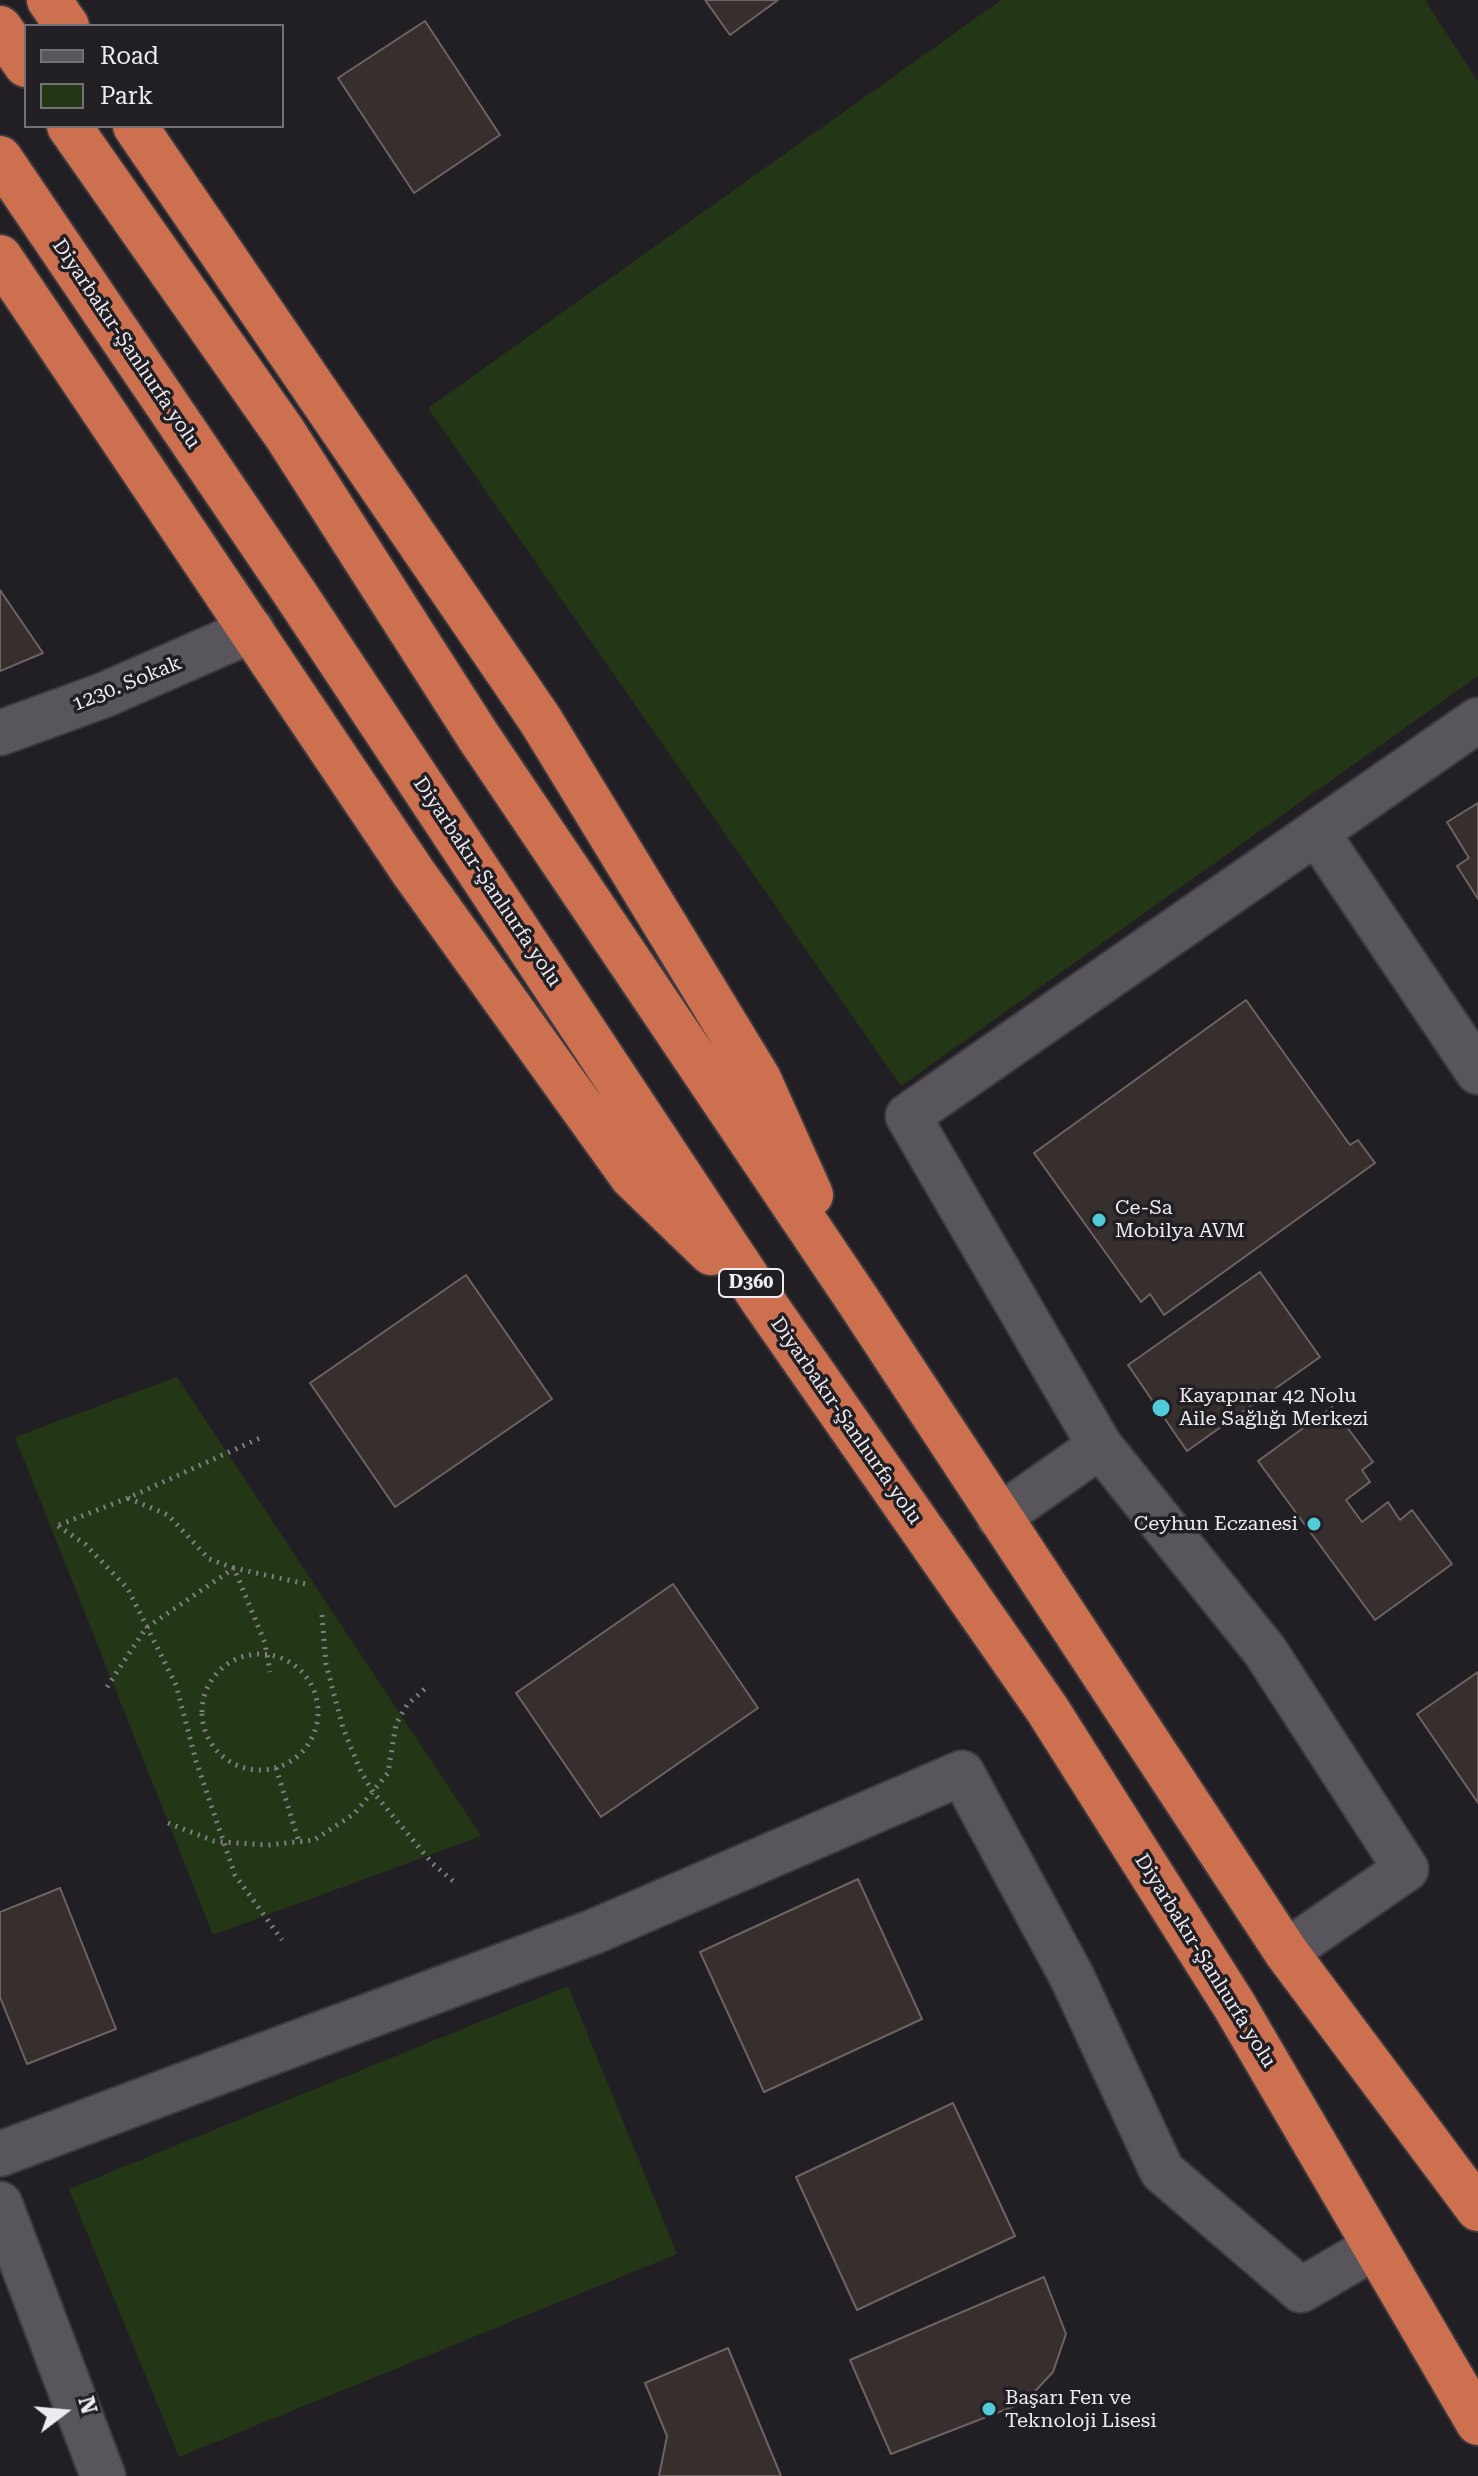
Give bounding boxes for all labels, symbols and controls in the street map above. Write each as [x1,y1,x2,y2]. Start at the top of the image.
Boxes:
legend [24,24,284,128]
text: Road [100,42,159,70]
text: Park [100,82,153,110]
street label: Diyarbakır-Şanlıurfa yolu [47,235,205,453]
street label: 1230. Sokak [69,651,185,717]
street label: Diyarbakır-Şanlıurfa yolu [408,773,566,991]
place label: Ce-Sa Mobilya AVM [1115,1196,1245,1243]
marker: Ce-Sa Mobilya AVM [1090,1211,1108,1229]
road number: D360 [719,1269,783,1297]
street label: Diyarbakır-Şanlıurfa yolu [765,1313,927,1529]
place label: Kayapınar 42 Nolu Aile Sağlığı Merkezi [1179,1384,1368,1431]
marker: Kayapınar 42 Nolu Aile Sağlığı Merkezi [1150,1397,1172,1419]
place label: Ceyhun Eczanesi [1134,1512,1298,1536]
marker: Ceyhun Eczanesi [1305,1515,1323,1533]
street label: Diyarbakır-Şanlıurfa yolu [1129,1850,1281,2072]
north arrow [24,2372,104,2452]
place label: Başarı Fen ve Teknoloji Lisesi [1005,2386,1157,2433]
text: N [73,2394,102,2417]
marker: Başarı Fen ve Teknoloji Lisesi [980,2400,998,2418]

